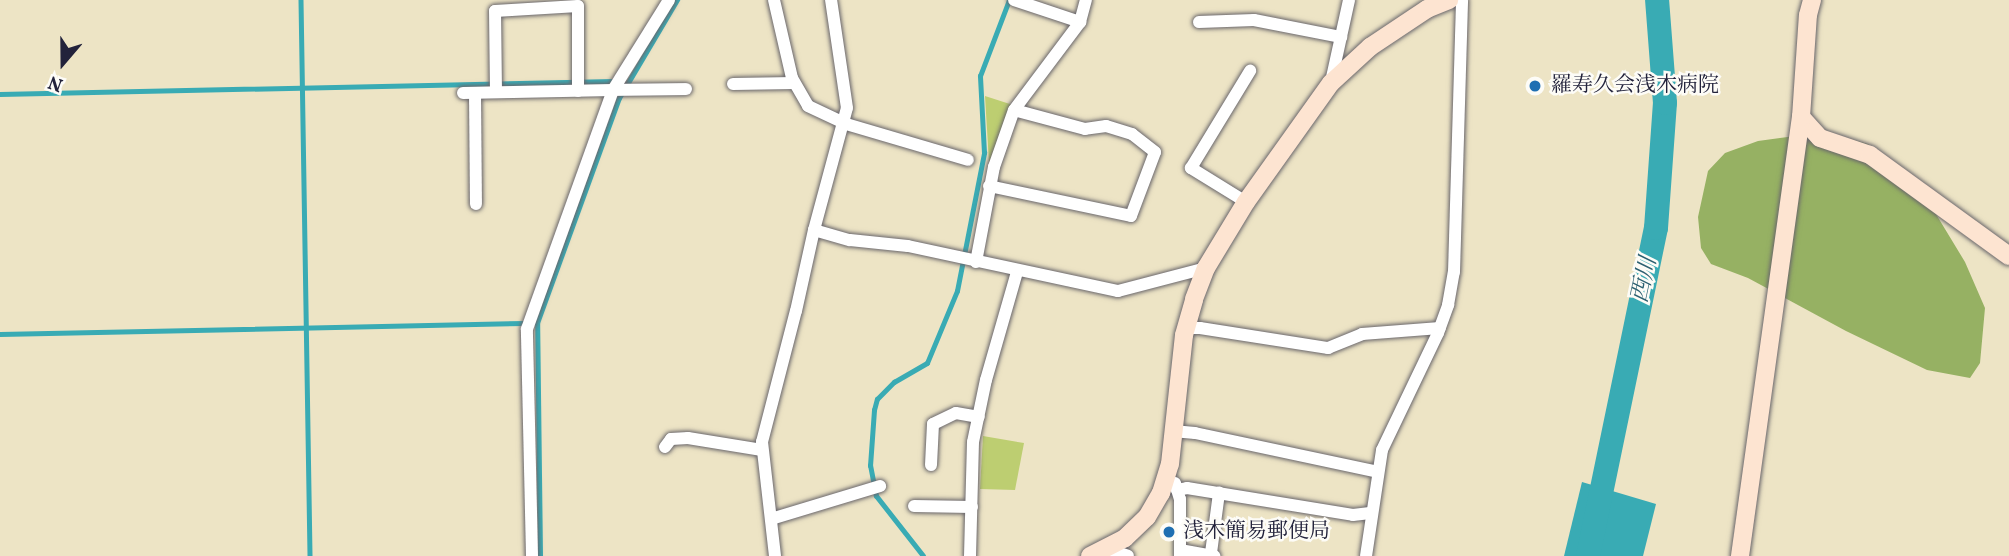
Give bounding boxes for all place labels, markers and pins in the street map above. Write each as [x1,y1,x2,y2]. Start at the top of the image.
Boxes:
place label: 羅寿久会浅木病院 [1551,73,1719,99]
marker: 羅寿久会浅木病院 [1525,76,1545,96]
place label: 浅木簡易郵便局 [1183,519,1330,545]
marker: 浅木簡易郵便局 [1161,524,1177,540]

